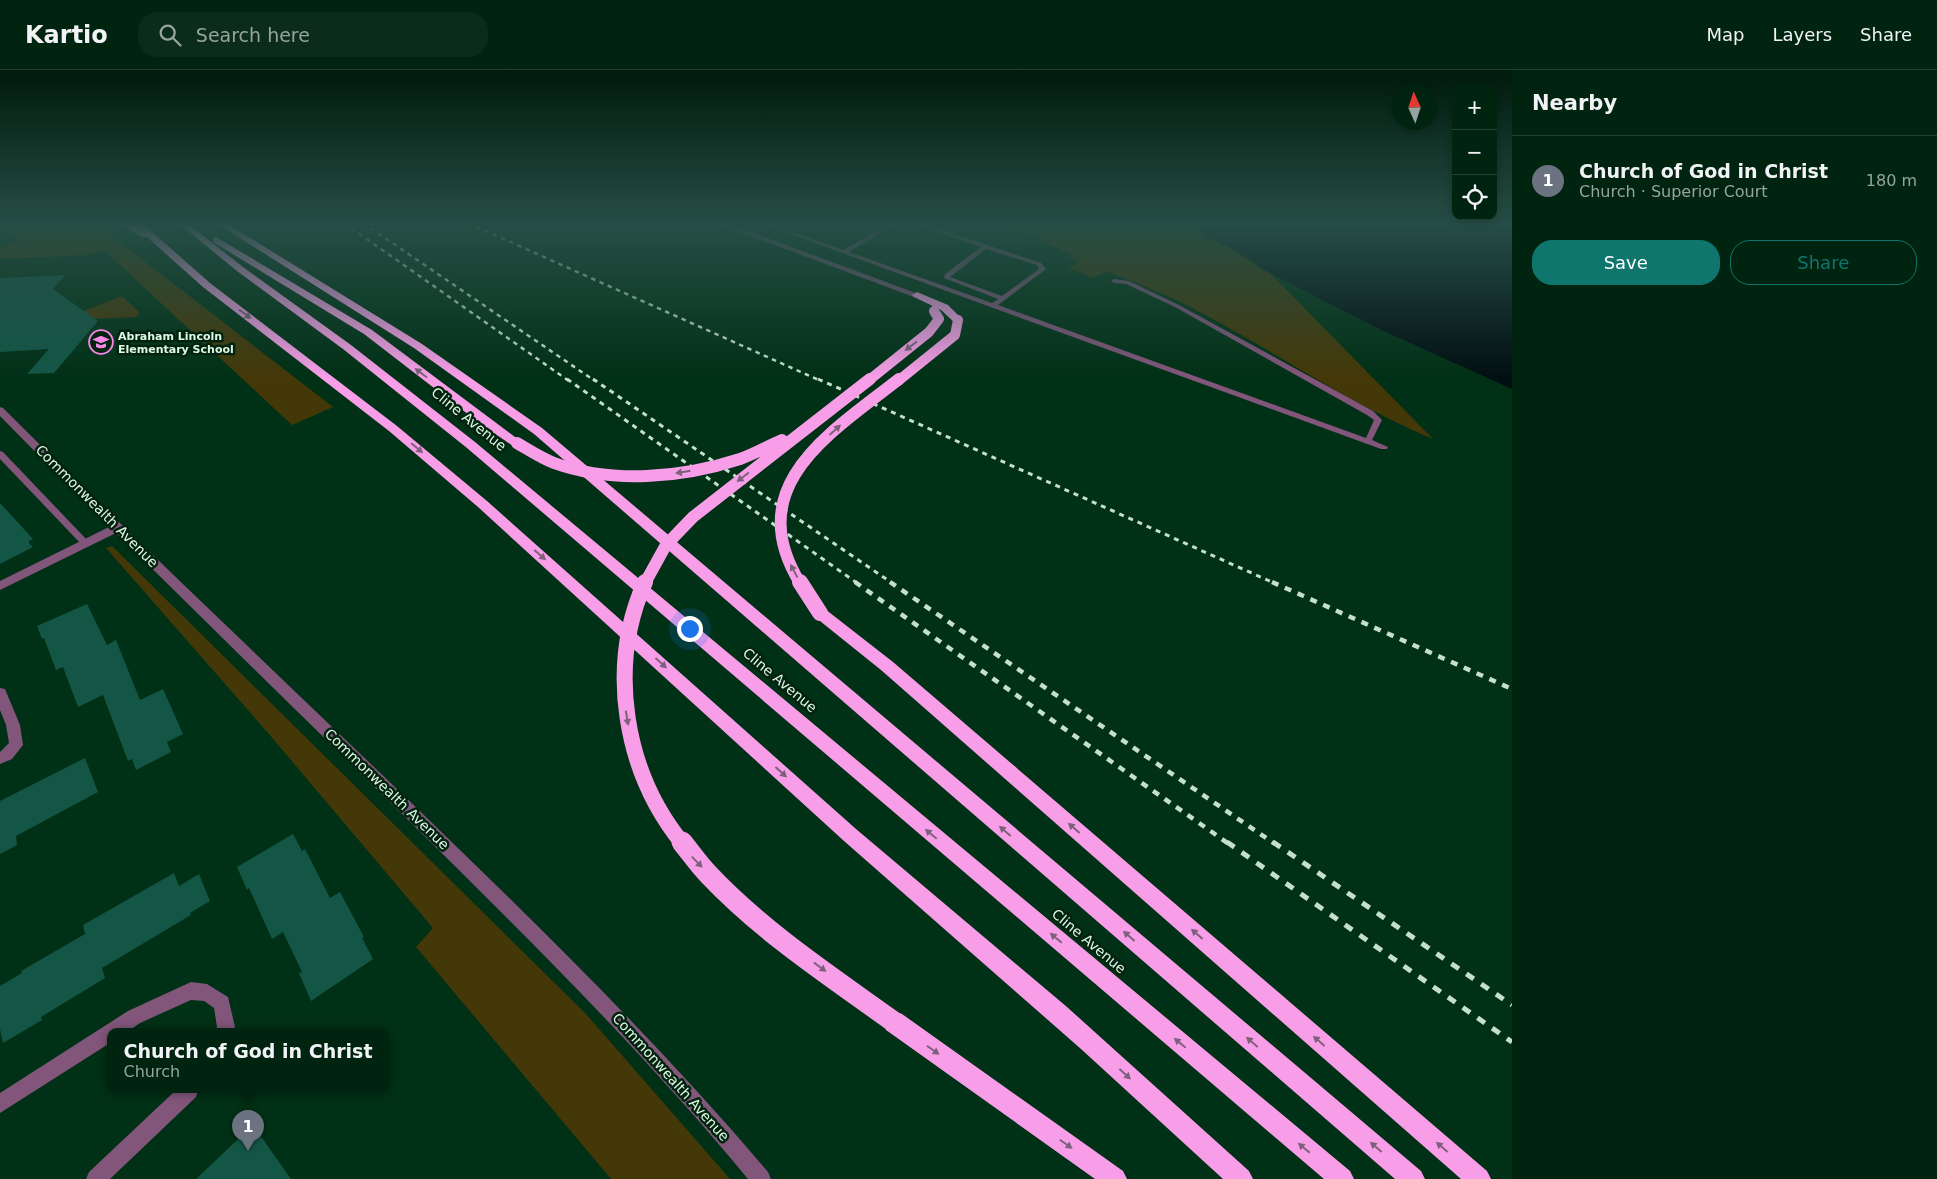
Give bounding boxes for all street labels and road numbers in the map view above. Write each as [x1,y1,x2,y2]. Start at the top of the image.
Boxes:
street label: Cline Avenue [428,384,510,454]
street label: Commonwealth Avenue [33,442,161,570]
street label: Cline Avenue [740,644,820,716]
street label: Commonwealth Avenue [322,725,452,853]
street label: Cline Avenue [1049,905,1129,977]
street label: Commonwealth Avenue [609,1010,733,1144]

